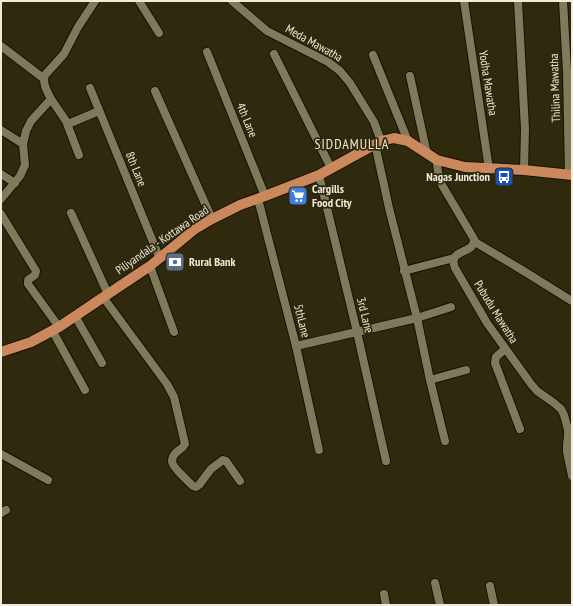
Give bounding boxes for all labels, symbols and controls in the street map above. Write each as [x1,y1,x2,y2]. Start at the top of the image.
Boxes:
street label: Meda Mawatha [283,21,346,64]
street label: Yodha Mawatha [476,49,501,117]
street label: Thilina Mawatha [546,53,563,123]
street label: 4th Lane [234,100,261,140]
district label: SIDDAMULLA [315,135,389,153]
street label: 8th Lane [123,149,150,189]
bus stop icon: Nagas Junction [493,166,515,188]
place label: Nagas Junction [426,169,490,184]
place label: Cargills Food City [312,181,352,210]
supermarket icon: Cargills Food City [287,185,309,207]
street label: Piliyandala - Kottawa Road [112,202,211,277]
bank icon: Rural Bank [164,251,186,273]
place label: Rural Bank [189,254,235,269]
street label: Pubudu Mawatha [471,277,522,346]
street label: 3rd Lane [354,295,377,334]
street label: 5thLane [291,303,314,339]

